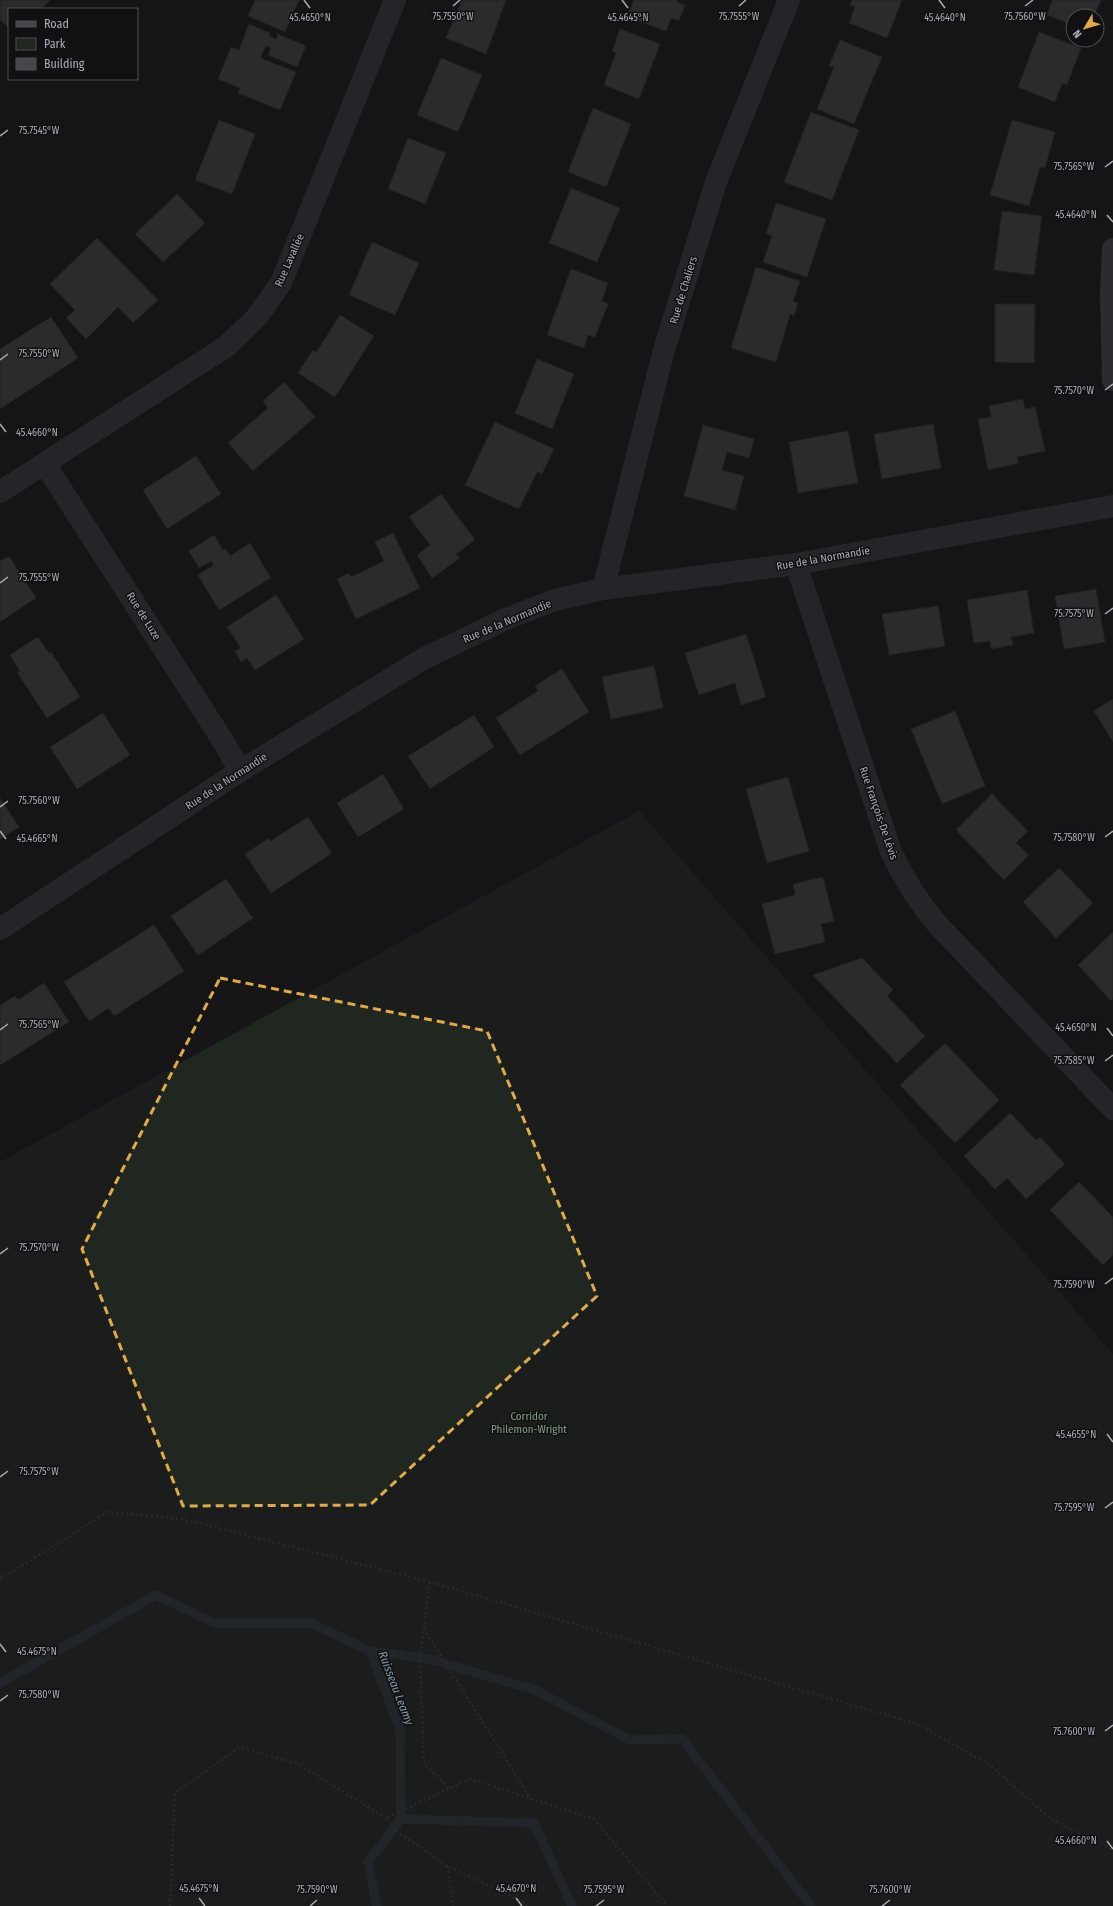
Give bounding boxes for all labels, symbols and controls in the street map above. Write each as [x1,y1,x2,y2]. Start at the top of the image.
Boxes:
legend [8,8,138,80]
north arrow [1065,8,1105,48]
text: 75.7550°W [432,11,474,23]
text: 75.7555°W [719,11,760,23]
text: 75.7560°W [1004,11,1046,23]
text: 45.4650°N [289,12,331,24]
text: 45.4645°N [608,12,648,24]
text: 45.4640°N [924,12,966,24]
text: Road [44,17,69,31]
text: N [1070,27,1085,40]
text: Park [44,37,66,51]
text: Building [44,57,85,71]
text: 75.7545°W [19,125,60,137]
text: 75.7565°W [1054,161,1095,173]
text: 45.4640°N [1055,209,1097,221]
street label: Rue Lavallée [272,232,307,289]
street label: Rue de Chaliers [667,255,700,325]
text: 75.7550°W [18,348,60,360]
text: 75.7570°W [1054,385,1095,397]
text: 45.4660°N [16,427,58,439]
street label: Rue de la Normandie [775,544,871,573]
text: 75.7555°W [19,572,60,584]
street label: Rue de Luze [124,590,163,643]
street label: Rue de la Normandie [461,597,553,646]
text: 75.7575°W [1054,608,1094,620]
street label: Rue de la Normandie [183,750,269,813]
street label: Rue François-De Lévis [857,765,901,862]
text: 75.7560°W [18,795,60,807]
text: 75.7580°W [1053,832,1095,844]
text: 45.4665°N [16,833,58,845]
text: 75.7565°W [19,1019,60,1031]
text: 45.4650°N [1055,1022,1097,1034]
text: 75.7585°W [1054,1055,1095,1067]
text: 75.7570°W [19,1242,60,1254]
text: 75.7590°W [1053,1279,1095,1291]
park label: Corridor Philemon-Wright [491,1410,567,1436]
text: 45.4655°N [1056,1429,1096,1441]
text: 75.7575°W [19,1466,59,1478]
text: 75.7595°W [1054,1502,1095,1514]
text: 45.4675°N [17,1646,57,1658]
water label: Ruisseau Leamy [376,1649,417,1727]
text: 75.7580°W [18,1689,60,1701]
text: 75.7600°W [1053,1726,1096,1738]
text: 45.4660°N [1055,1835,1097,1847]
text: 45.4675°N [179,1883,219,1895]
text: 45.4670°N [496,1883,536,1895]
text: 75.7590°W [296,1884,338,1896]
text: 75.7595°W [584,1884,625,1896]
text: 75.7600°W [869,1884,912,1896]

